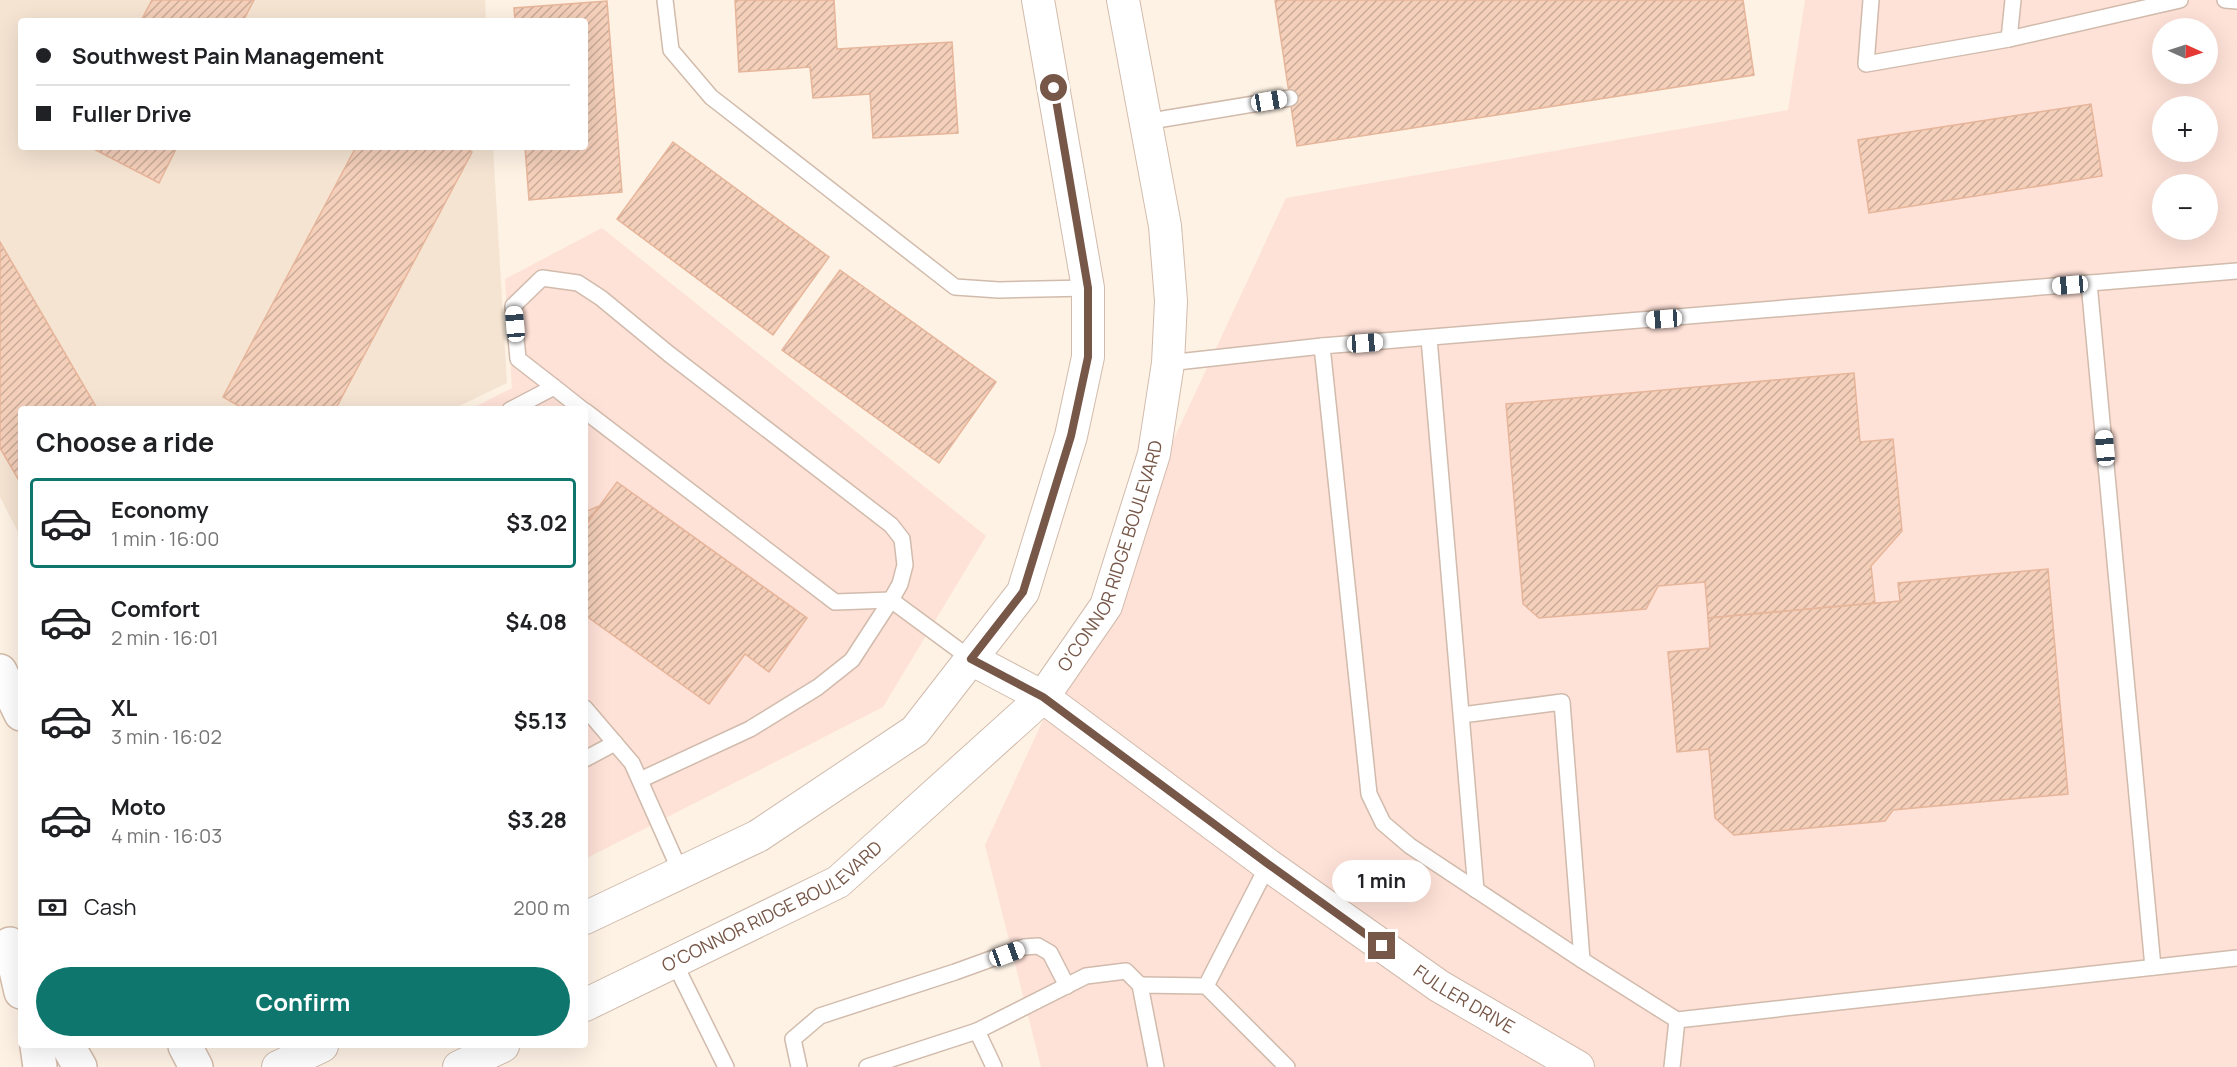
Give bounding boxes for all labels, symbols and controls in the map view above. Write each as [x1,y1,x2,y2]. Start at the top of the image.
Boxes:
north arrow [2152,18,2218,84]
map controls [2152,18,2218,240]
text: Southwest Pain Management [72,41,384,71]
route start [1040,74,1067,101]
car [1250,89,1288,113]
button: + [2152,96,2218,162]
text: Fuller Drive [72,99,191,129]
button: − [2152,174,2218,240]
car [2051,274,2089,296]
car [504,305,526,343]
car [1645,309,1683,329]
car [1346,333,1384,353]
text: Choose a ride [36,423,214,460]
car [2094,429,2116,467]
street label: O'CONNOR RIDGE BOULEVARD [1051,439,1167,676]
text: Economy [111,495,209,525]
icon: car [39,496,93,550]
text: $3.02 [506,508,567,538]
text: 1 min · 16:00 [111,525,219,552]
text: Comfort [111,594,200,624]
icon: car [39,595,93,649]
text: $4.08 [506,607,567,637]
text: 2 min · 16:01 [111,624,219,651]
text: XL [111,693,137,723]
icon: car [39,694,93,748]
text: $5.13 [514,706,567,736]
text: 3 min · 16:02 [111,723,222,750]
text: Moto [111,792,166,822]
icon: car [39,793,93,847]
text: $3.28 [507,805,567,835]
text: 4 min · 16:03 [111,822,222,849]
street label: O'CONNOR RIDGE BOULEVARD [657,835,887,977]
callout: 1 min [1332,859,1432,901]
text: 1 min [1357,867,1406,894]
icon: cash [36,891,69,924]
text: Cash [84,892,137,922]
text: 200 m [513,894,570,921]
route end [1368,932,1395,959]
car [987,939,1027,969]
street label: FULLER DRIVE [1409,959,1519,1038]
button: Confirm [36,967,570,1036]

